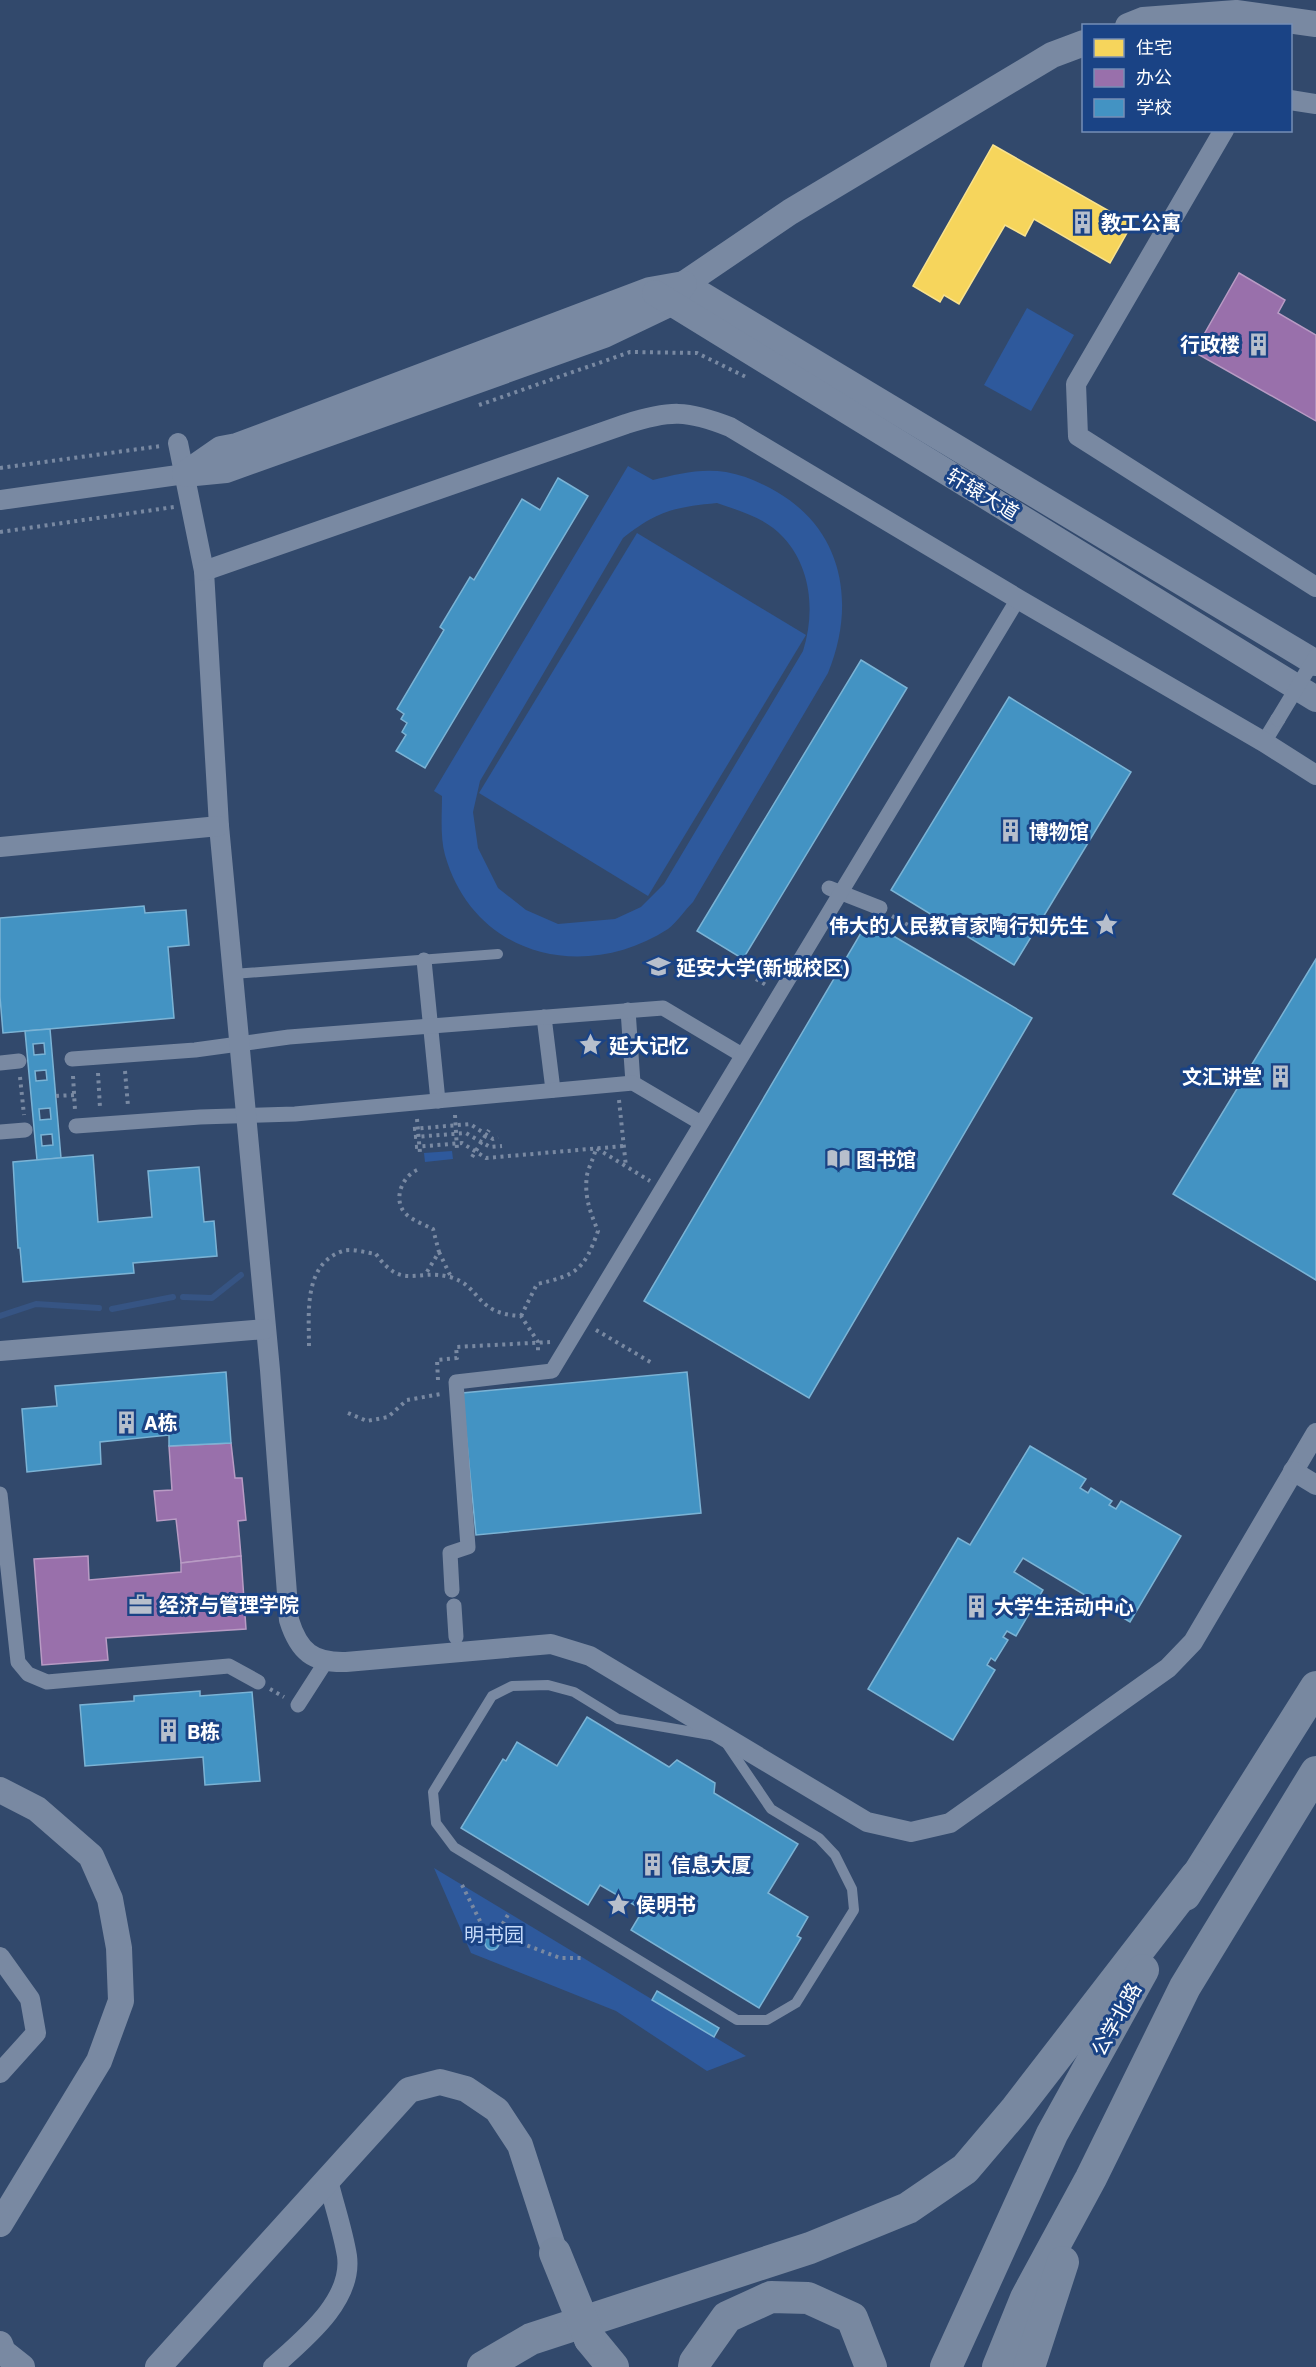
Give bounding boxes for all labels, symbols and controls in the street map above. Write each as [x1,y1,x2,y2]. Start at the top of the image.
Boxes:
legend [1082,24,1292,132]
text: 住宅 [1136,36,1172,59]
text: 办公 [1136,66,1172,89]
text: 学校 [1136,96,1172,119]
building icon: 教工公寓 [1070,209,1096,235]
place label: 教工公寓 [1101,209,1181,236]
place label: 行政楼 [1180,331,1240,358]
building icon: 行政楼 [1245,331,1271,357]
street label: 轩辕大道 [942,462,1024,526]
building icon: 博物馆 [998,818,1024,844]
place label: 博物馆 [1029,818,1089,845]
place label: 伟大的人民教育家陶行知先生 [829,912,1089,939]
place icon: 伟大的人民教育家陶行知先生 [1094,912,1120,938]
school or university icon: 延安大学(新城校区) [645,954,671,980]
place label: 延安大学(新城校区) [676,954,850,981]
place icon: 延大记忆 [578,1032,604,1058]
place label: 延大记忆 [609,1032,689,1059]
place label: 文汇讲堂 [1182,1063,1262,1090]
building icon: 文汇讲堂 [1267,1063,1293,1089]
library icon: 图书馆 [825,1146,851,1172]
place label: 图书馆 [856,1146,916,1173]
building icon: A栋 [113,1409,139,1435]
place label: A栋 [144,1409,178,1436]
office icon: 经济与管理学院 [128,1591,154,1617]
place label: 经济与管理学院 [159,1591,299,1618]
building icon: 大学生活动中心 [963,1593,989,1619]
place label: 大学生活动中心 [994,1593,1134,1620]
building icon: B栋 [156,1718,182,1744]
place label: B栋 [187,1718,220,1745]
building icon: 信息大厦 [640,1851,666,1877]
place label: 信息大厦 [671,1851,751,1878]
place icon: 侯明书 [605,1891,631,1917]
place label: 侯明书 [636,1891,696,1918]
park label: 明书园 [464,1921,524,1948]
street label: 公学北路 [1085,1977,1147,2061]

